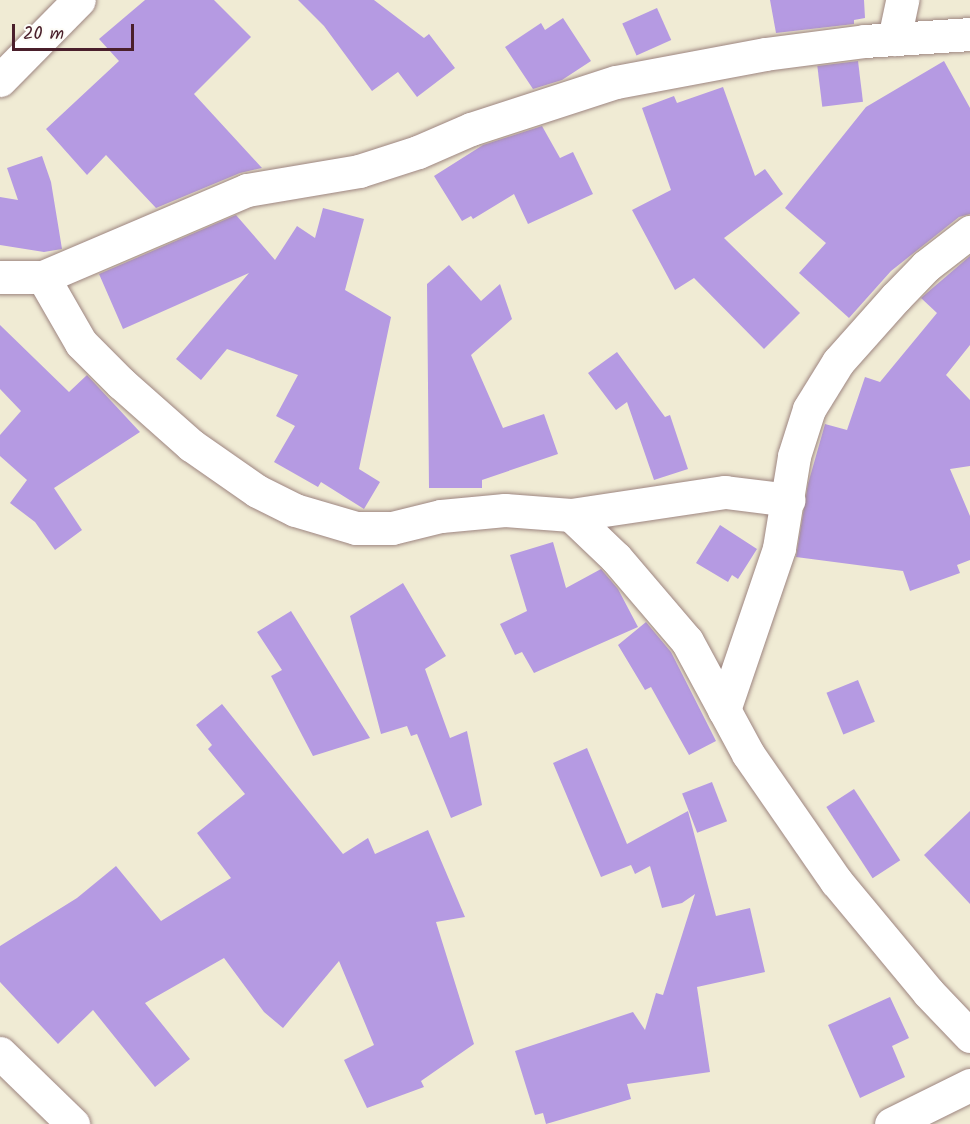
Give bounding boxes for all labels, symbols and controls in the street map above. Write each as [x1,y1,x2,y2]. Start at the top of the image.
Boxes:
scale bar [15,12,136,50]
text: 20 m [23,20,64,49]

